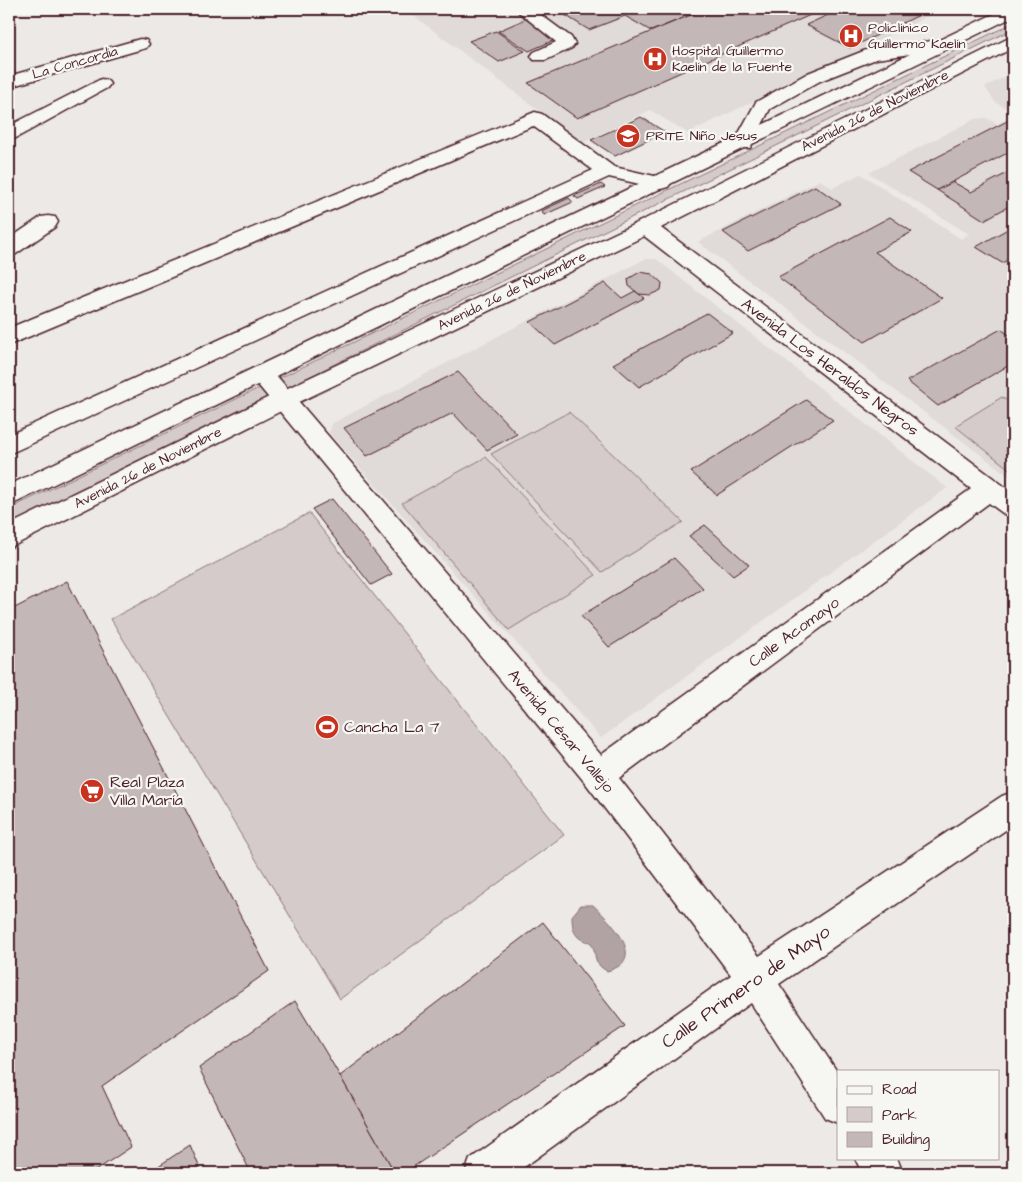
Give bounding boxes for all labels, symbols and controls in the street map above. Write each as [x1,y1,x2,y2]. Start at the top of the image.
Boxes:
place label: Policlínico Guillermo Kaelín [868,18,966,54]
hospital icon: Policlínico Guillermo Kaelín [838,23,864,49]
street label: La Concordia [30,41,120,85]
place label: Hospital Guillermo Kaelín de la Fuente [672,41,792,77]
hospital icon: Hospital Guillermo Kaelín de la Fuente [642,46,668,72]
street label: Avenida 26 de Noviembre [798,65,953,157]
school or university icon: PRITE Niño Jesus [615,123,641,149]
place label: PRITE Niño Jesus [646,126,757,146]
street label: Avenida 26 de Noviembre [434,246,590,336]
street label: Avenida Los Heraldos Negros [736,293,923,442]
street label: Avenida 26 de Noviembre [71,422,226,514]
street label: Calle Acomayo [744,592,844,673]
street label: Avenida César Vallejo [503,664,619,798]
sports icon: Cancha La 7 [314,714,340,740]
place label: Cancha La 7 [344,716,440,738]
place label: Real Plaza Villa María [110,771,184,811]
supermarket icon: Real Plaza Villa María [79,778,105,804]
street label: Calle Primero de Mayo [656,918,837,1056]
legend [837,1070,1000,1160]
text: Road [882,1079,917,1100]
text: Park [882,1105,917,1126]
text: Building [882,1129,930,1151]

